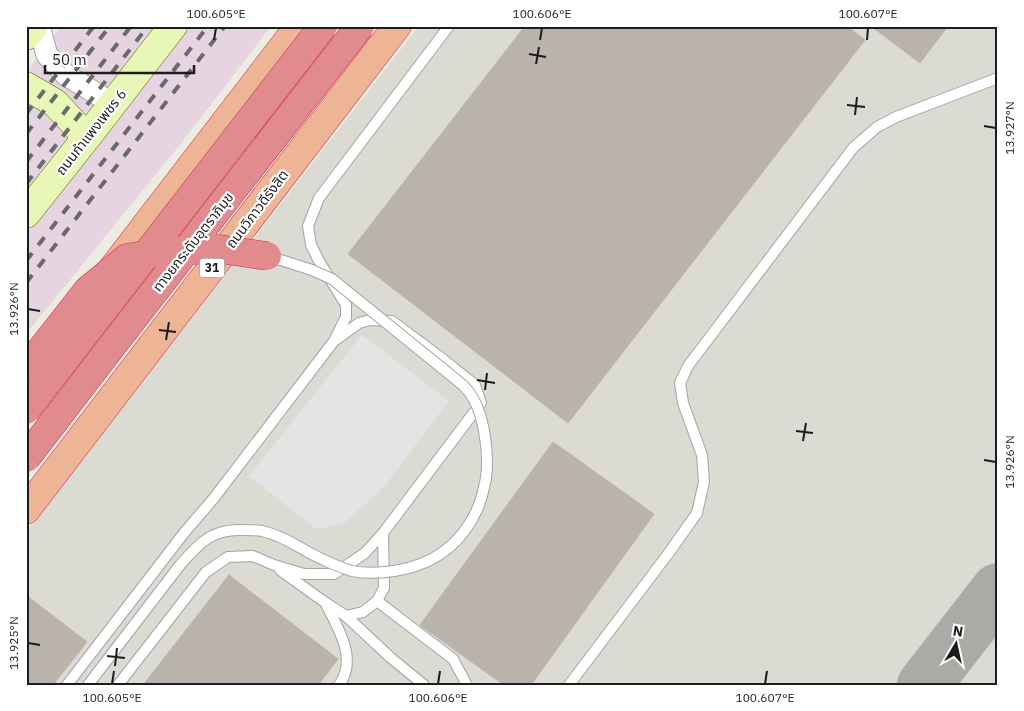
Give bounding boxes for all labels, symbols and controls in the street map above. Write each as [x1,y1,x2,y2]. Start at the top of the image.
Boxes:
text: 100.605°E [186,6,246,21]
text: 100.606°E [512,6,572,21]
text: 100.607°E [838,6,898,21]
scale bar [45,42,194,74]
text: 50 m [52,50,87,69]
street label: ถนนกำแพงเพชร 6 [52,85,130,179]
text: 13.927°N [1002,101,1017,155]
street label: ถนนวิภาวดีรังสิต [222,166,292,252]
street label: ทางยกระดับอุตราภิมุข [149,189,237,295]
road number: 31 [200,258,224,278]
text: 13.926°N [6,282,21,336]
text: 13.926°N [1002,435,1017,489]
text: 13.925°N [6,616,21,670]
north arrow [932,618,982,668]
text: N [952,621,964,641]
text: 100.605°E [82,690,142,705]
text: 100.606°E [408,690,468,705]
text: 100.607°E [735,690,795,705]

